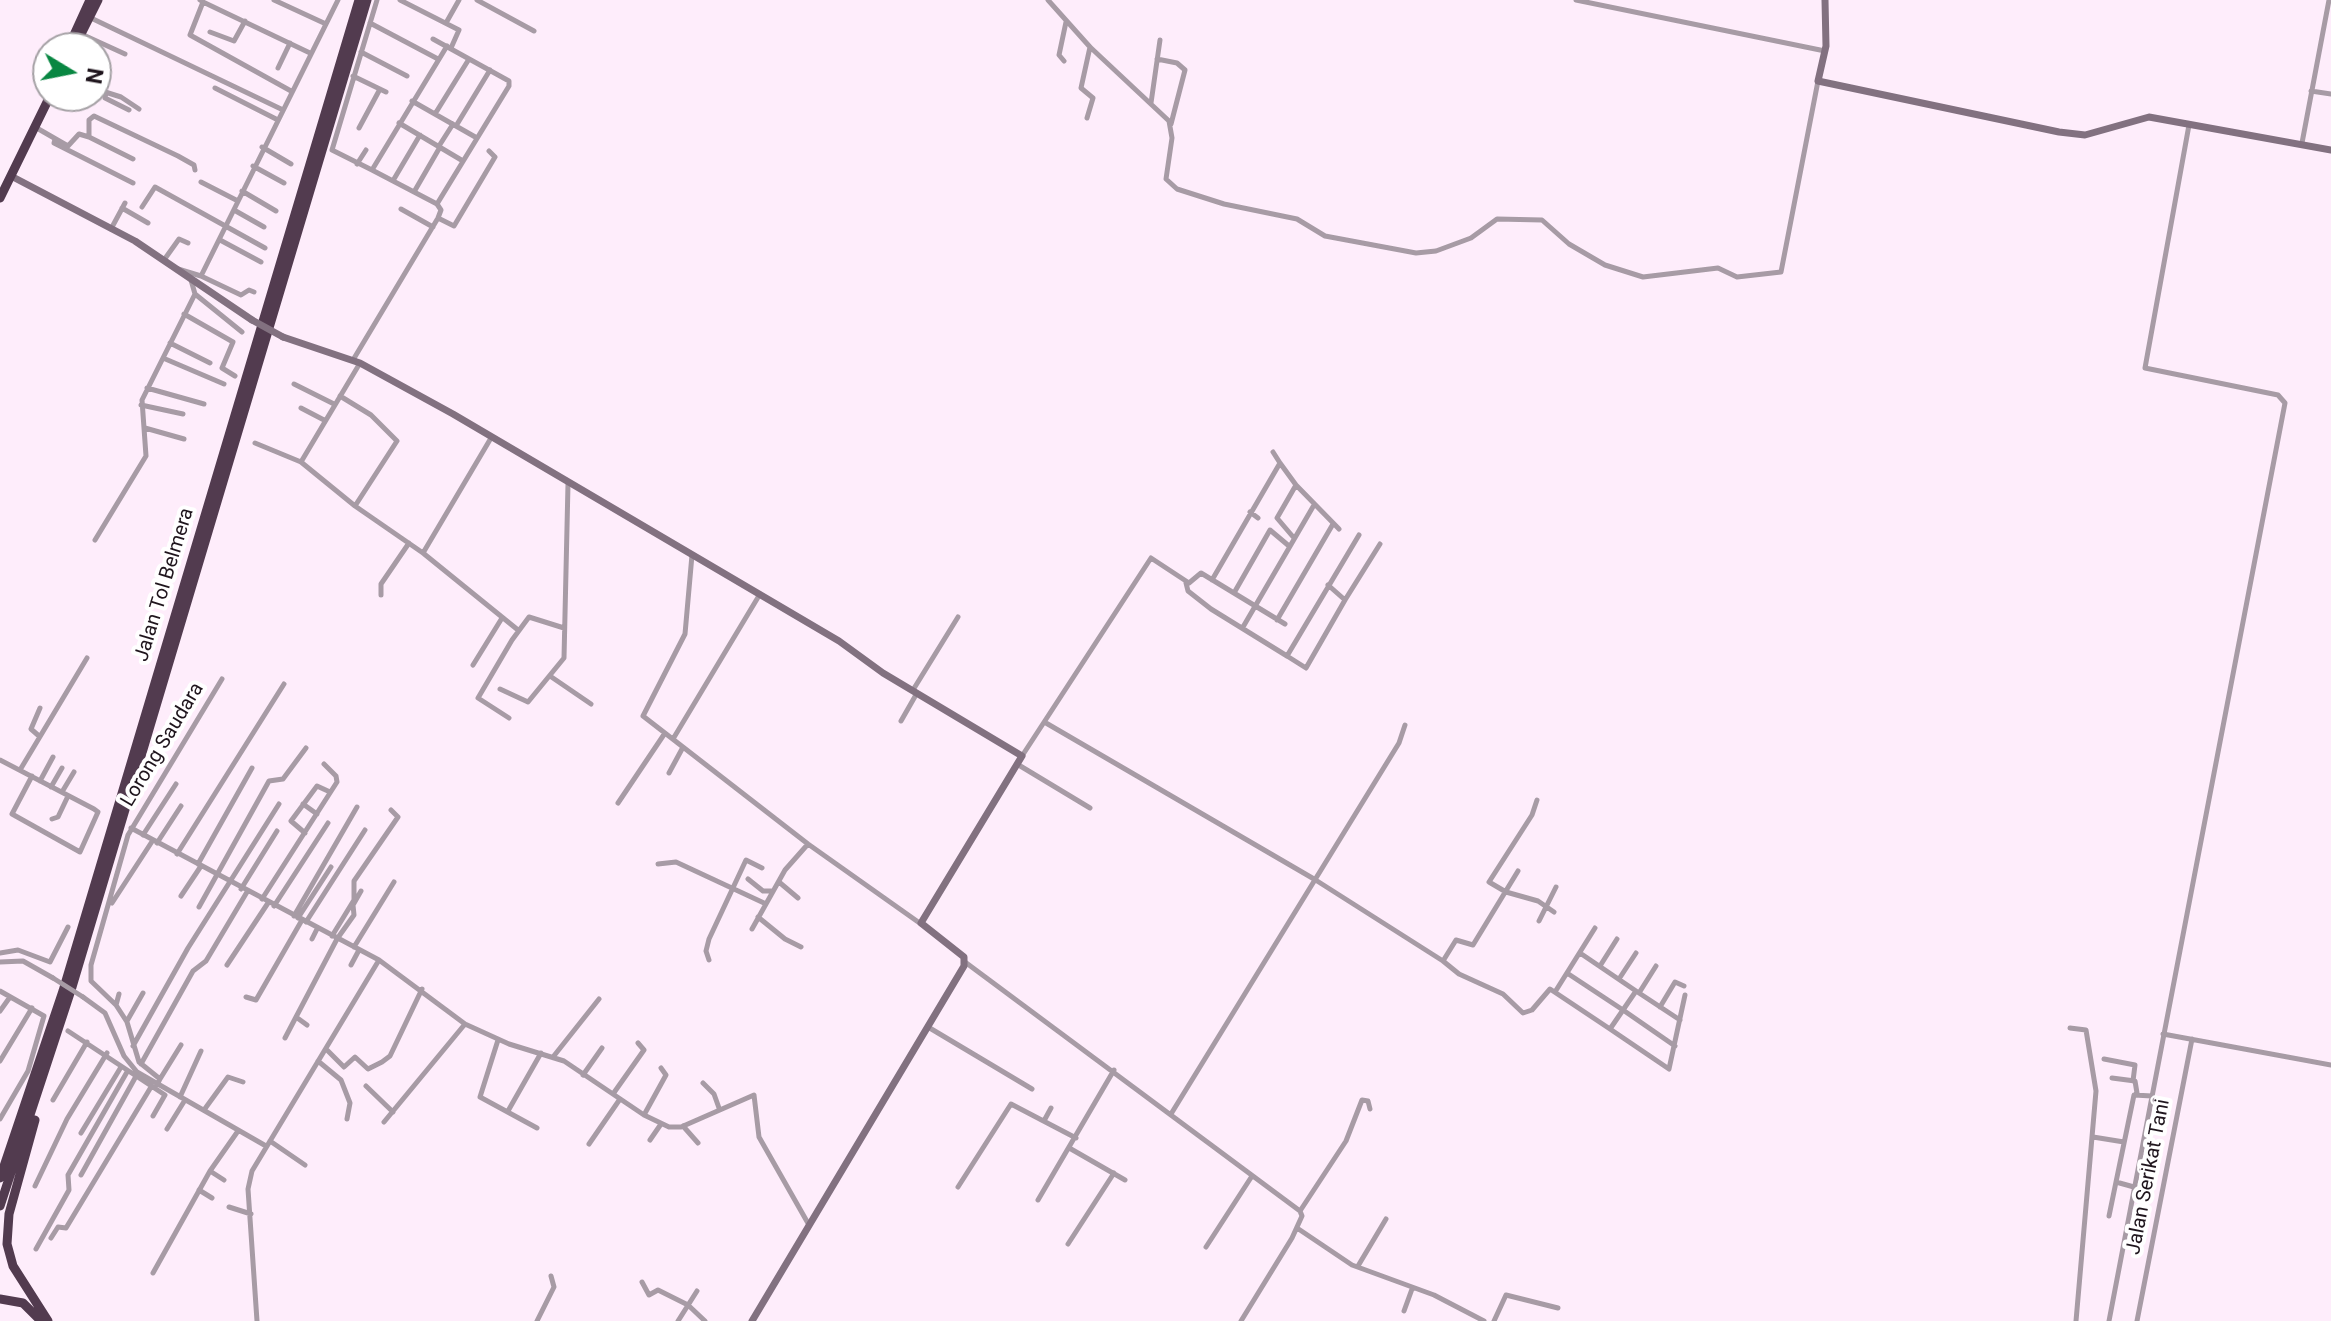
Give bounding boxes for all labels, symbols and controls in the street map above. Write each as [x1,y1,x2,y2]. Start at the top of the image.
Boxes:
north arrow [32,32,112,112]
text: N [80,66,108,86]
street label: Jalan Tol Belmera [130,505,200,665]
street label: Lorong Saudara [117,679,209,811]
street label: Jalan Serikat Tani [2122,1097,2176,1257]

